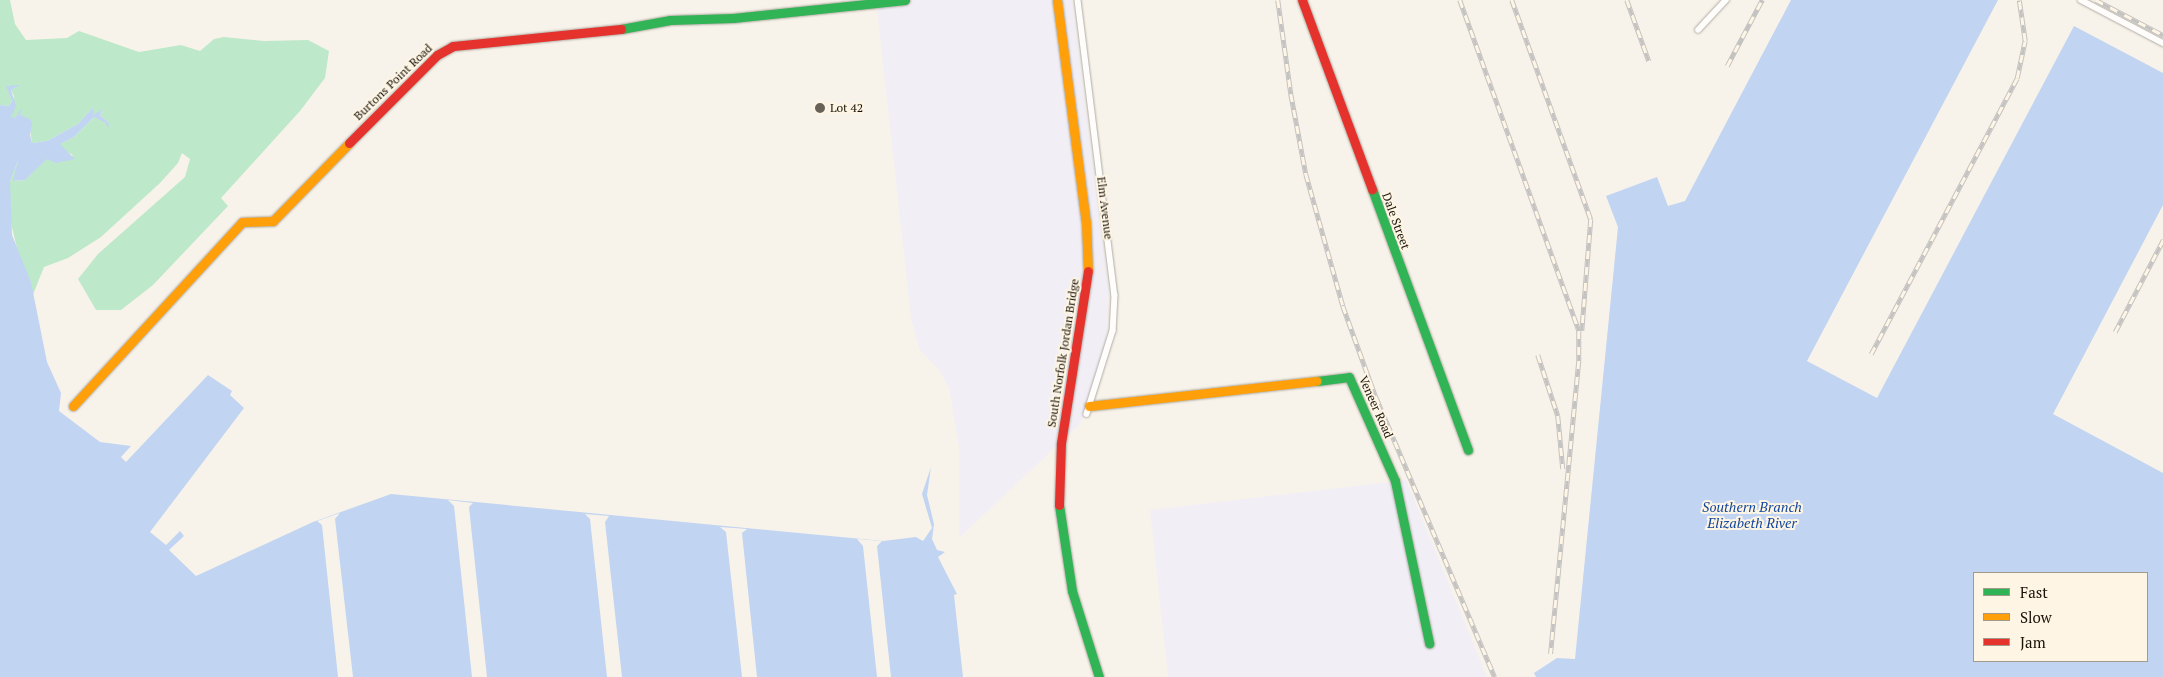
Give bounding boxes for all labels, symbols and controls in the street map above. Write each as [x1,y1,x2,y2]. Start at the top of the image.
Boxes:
street label: Burtons Point Road [351,41,435,123]
place label: Lot 42 [830,101,863,115]
marker: Lot 42 [814,102,826,114]
street label: Elm Avenue [1094,176,1116,240]
street label: Dale Street [1379,191,1413,251]
street label: South Norfolk Jordan Bridge [1044,278,1082,428]
street label: Veneer Road [1356,374,1396,440]
water label: Southern Branch Elizabeth River [1702,499,1802,532]
legend [1973,572,2148,662]
text: Fast [2020,582,2048,602]
text: Slow [2020,607,2052,627]
text: Jam [2020,632,2046,652]

